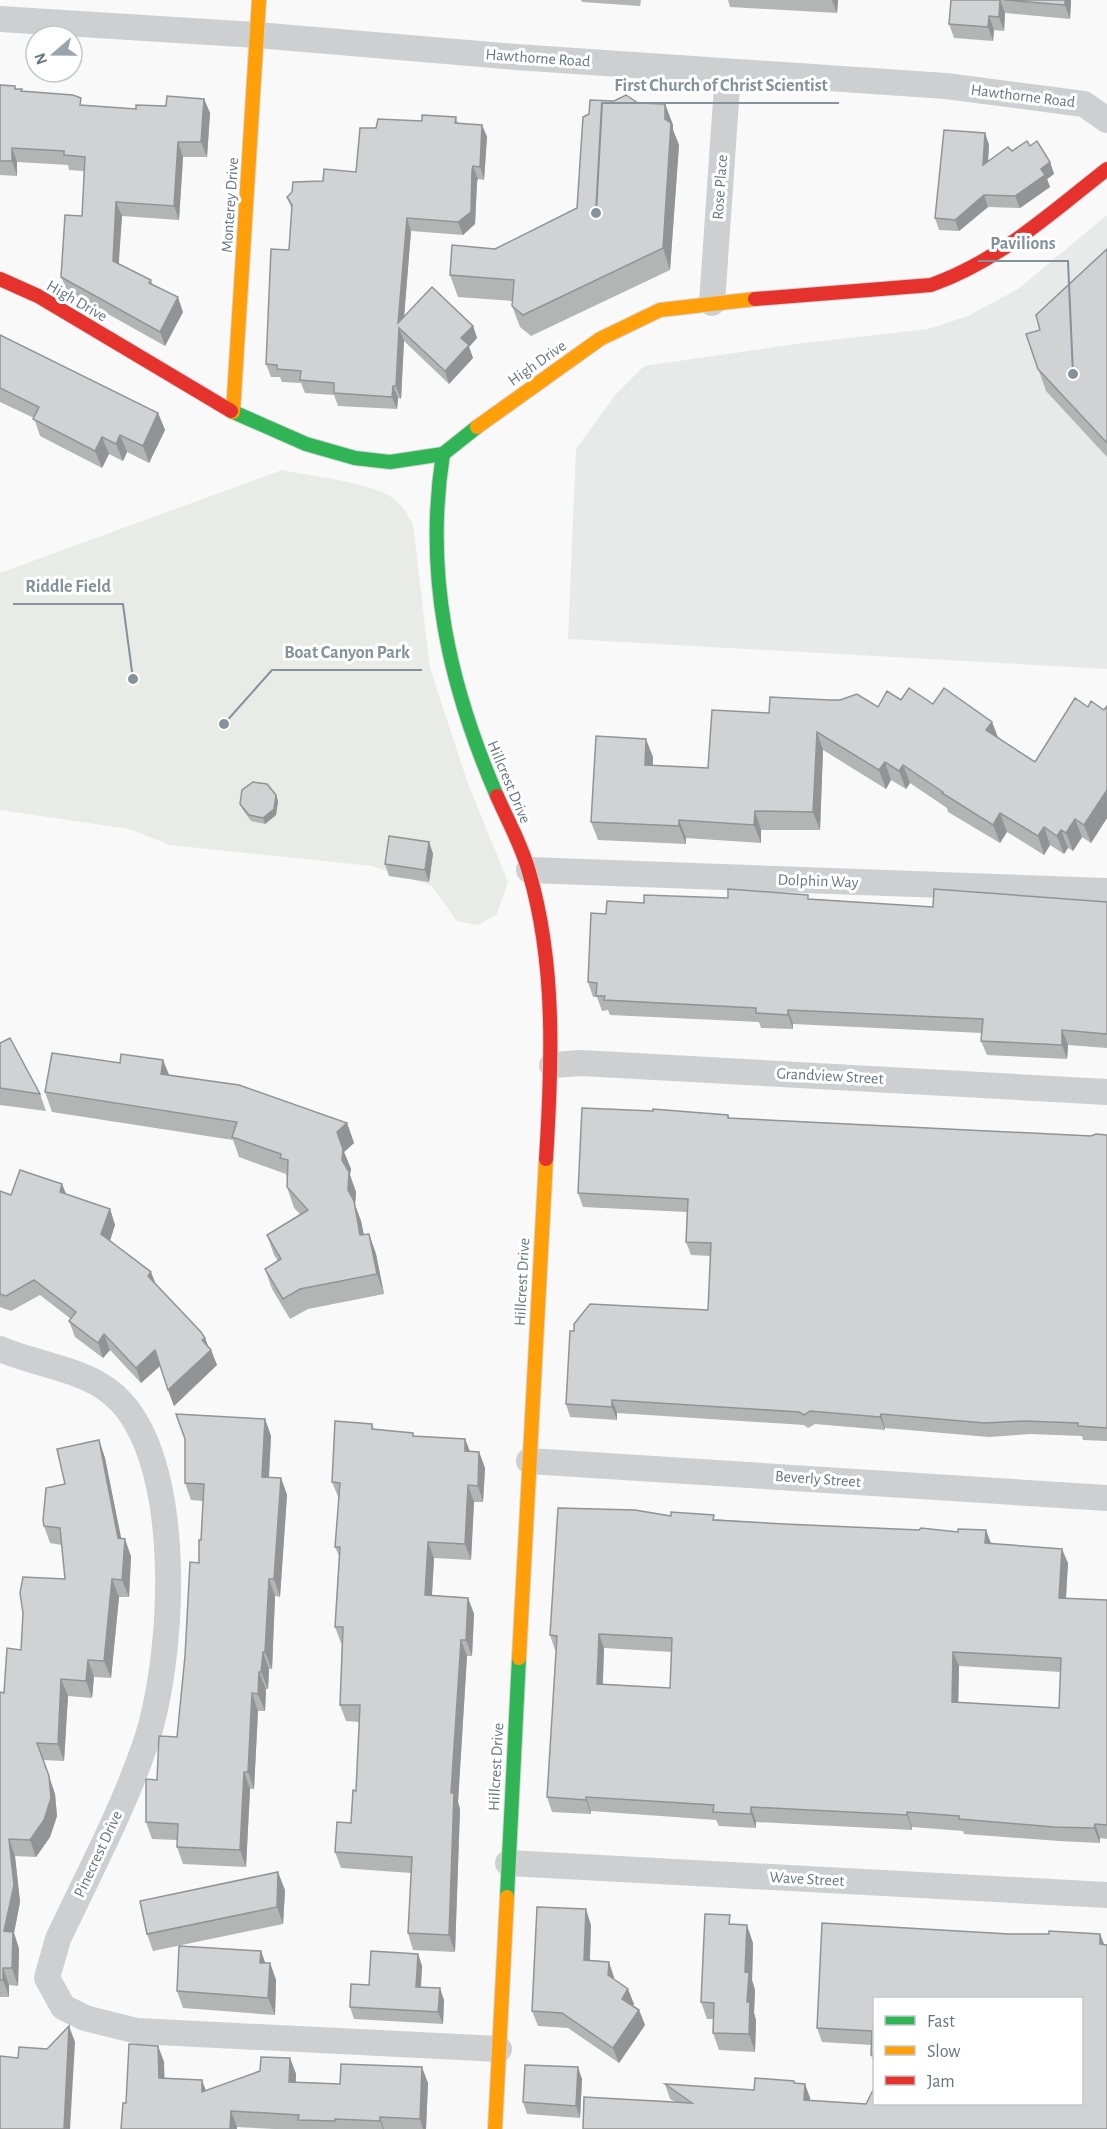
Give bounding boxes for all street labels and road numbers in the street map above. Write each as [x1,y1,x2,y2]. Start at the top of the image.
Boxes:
street label: Hawthorne Road [485,46,591,70]
street label: Hawthorne Road [970,82,1076,110]
street label: Rose Place [710,154,730,220]
street label: Monterey Drive [219,157,242,253]
street label: High Drive [44,277,110,325]
street label: High Drive [505,337,569,389]
street label: Hillcrest Drive [484,738,534,826]
street label: Dolphin Way [777,872,859,891]
street label: Grandview Street [776,1065,884,1087]
street label: Hillcrest Drive [512,1238,532,1326]
street label: Beverly Street [774,1468,861,1491]
street label: Hillcrest Drive [486,1723,506,1811]
street label: Pinecrest Drive [71,1808,125,1900]
street label: Wave Street [769,1869,845,1889]

